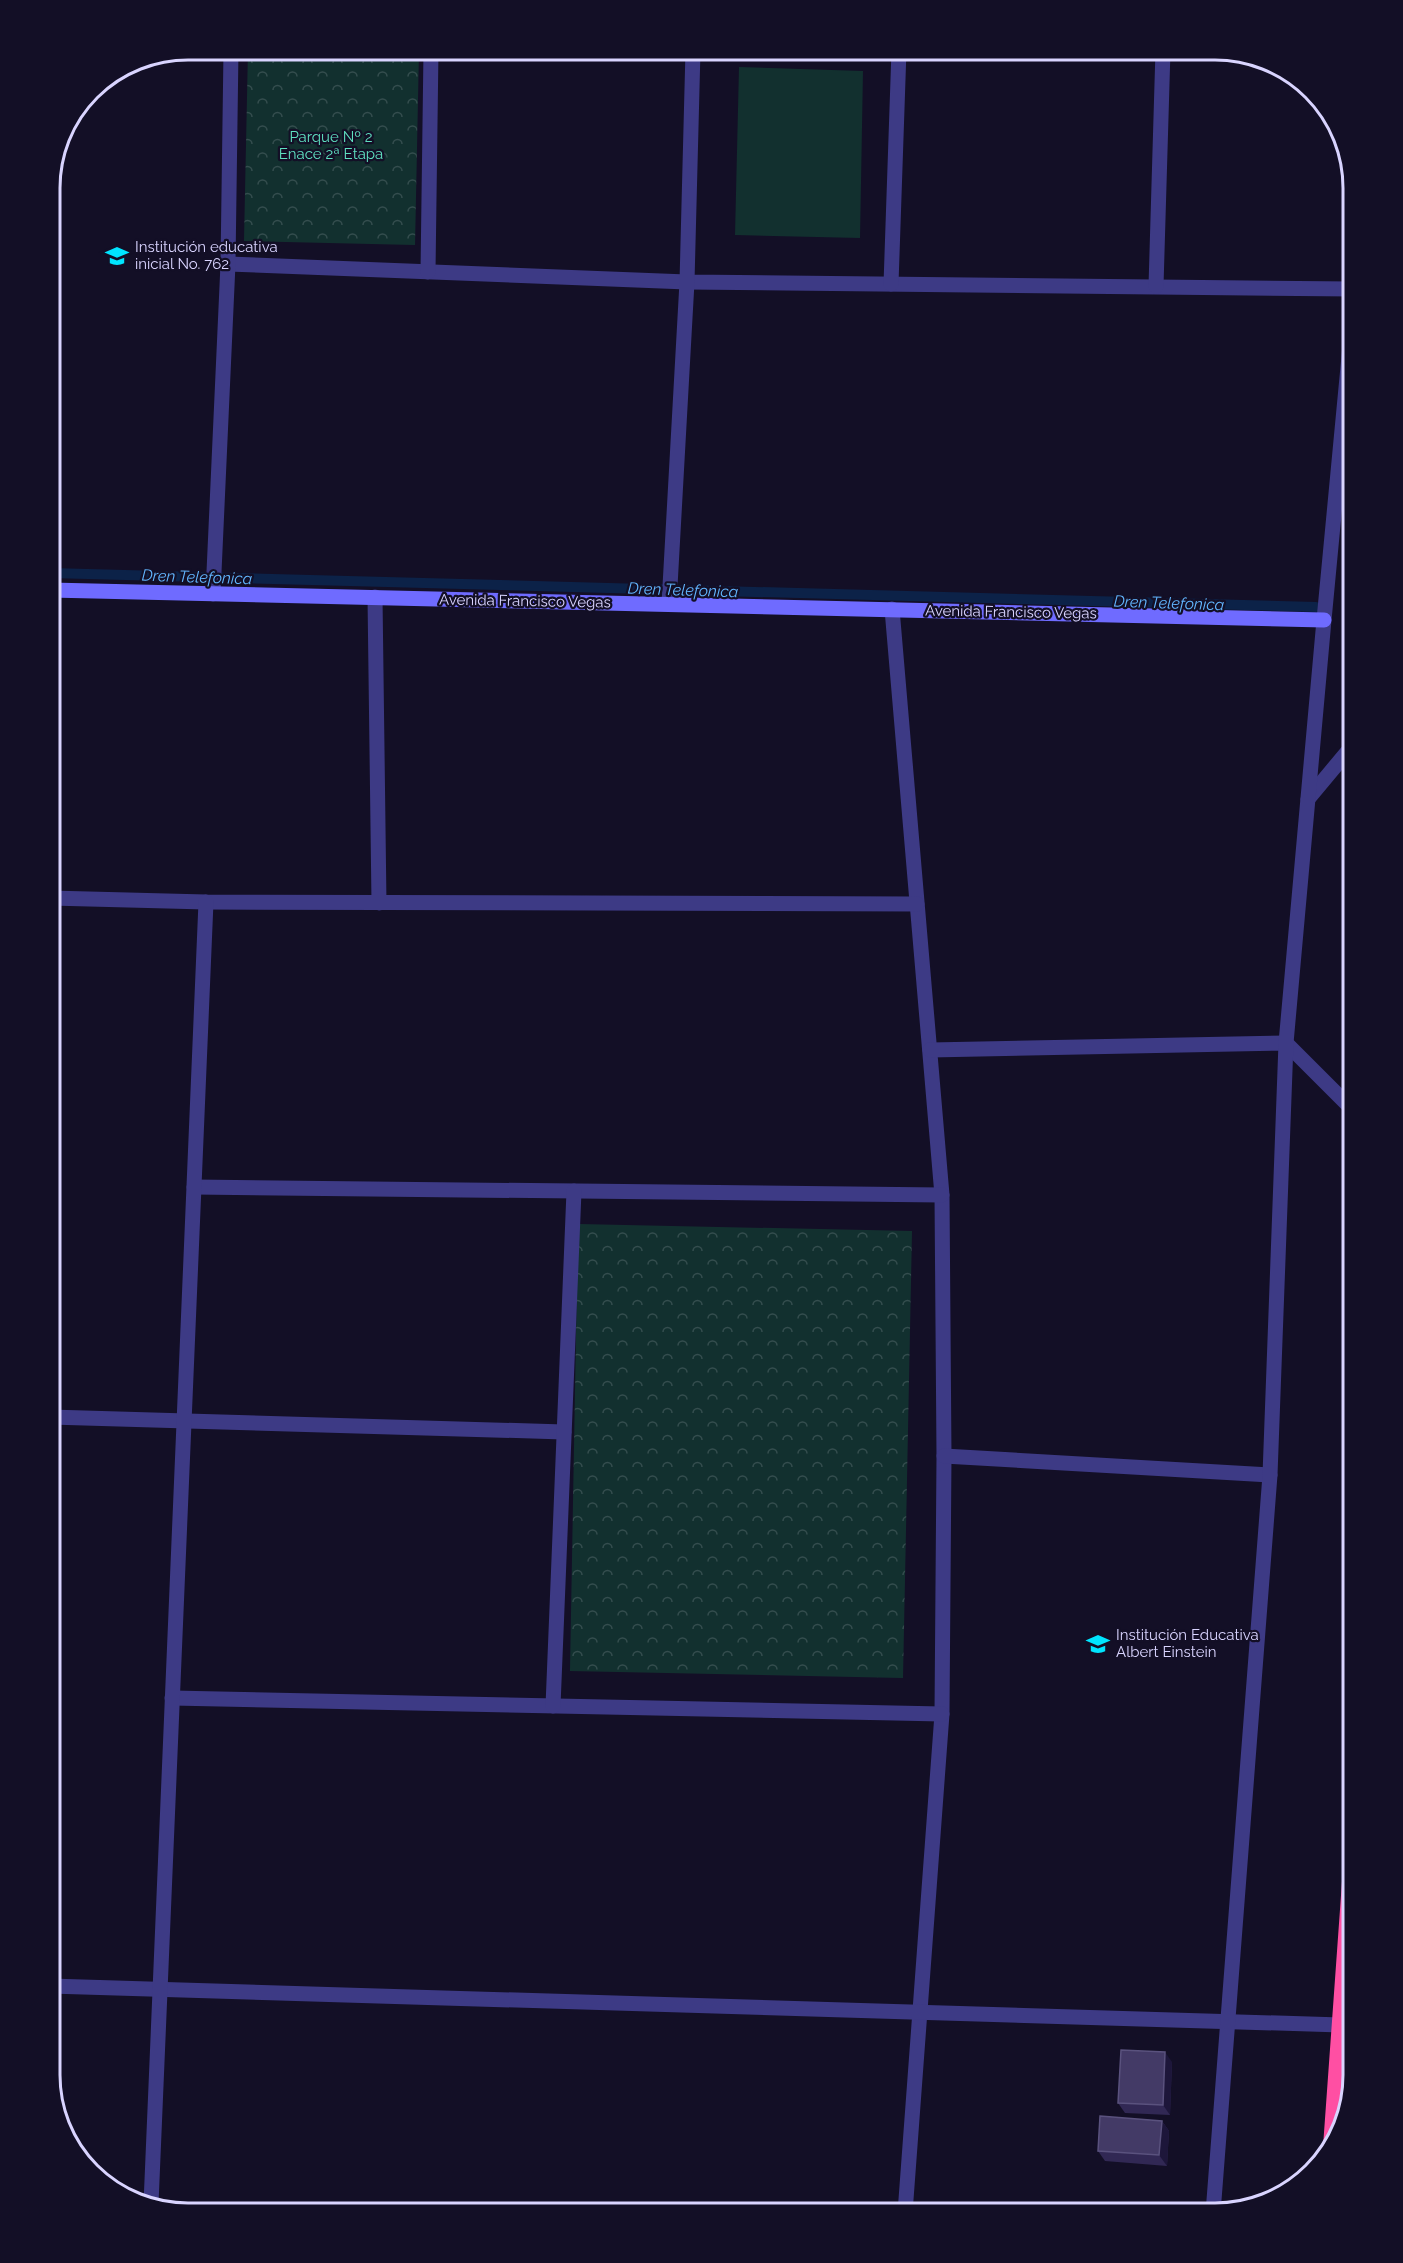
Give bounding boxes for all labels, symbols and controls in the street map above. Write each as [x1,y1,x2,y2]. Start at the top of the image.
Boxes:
park label: Parque Nº 2 Enace 2ª Etapa [279,128,383,163]
place label: Institución educativa inicial No. 762 [135,238,278,273]
school or university icon: Institución educativa inicial No. 762 [104,243,130,269]
water label: Dren Telefonica [141,566,253,588]
water label: Dren Telefonica [627,579,739,601]
street label: Avenida Francisco Vegas [439,591,611,611]
water label: Dren Telefonica [1113,592,1225,614]
street label: Avenida Francisco Vegas [925,602,1097,622]
place label: Institución Educativa Albert Einstein [1116,1626,1259,1661]
school or university icon: Institución Educativa Albert Einstein [1085,1631,1111,1657]

